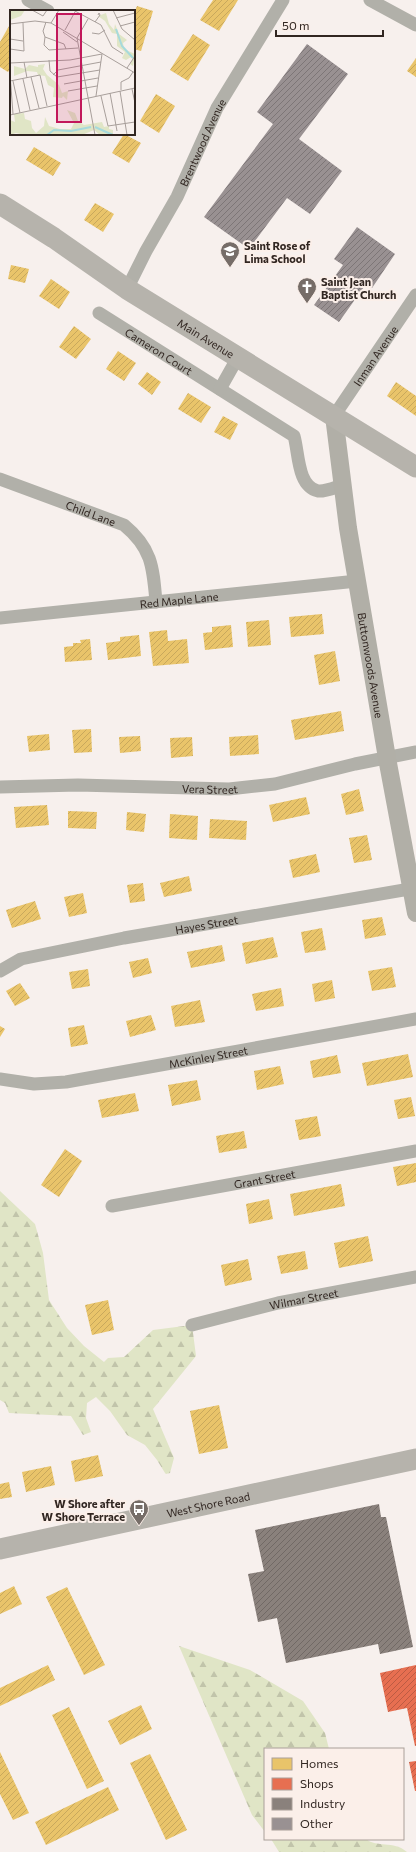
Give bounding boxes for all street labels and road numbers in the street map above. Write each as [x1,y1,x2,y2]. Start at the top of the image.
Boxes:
street label: Brentwood Avenue [176,96,228,188]
street label: Main Avenue [176,315,237,360]
street label: Inman Avenue [350,323,400,388]
street label: Cameron Court [123,325,196,377]
street label: Child Lane [64,498,118,528]
street label: Red Maple Lane [139,589,219,610]
street label: Buttonwoods Avenue [356,611,387,719]
street label: Vera Street [182,781,239,796]
street label: Hayes Street [174,912,239,936]
street label: McKinley Street [168,1043,249,1070]
street label: Grant Street [233,1166,297,1190]
street label: Wilmar Street [268,1285,340,1311]
street label: West Shore Road [165,1489,251,1519]

